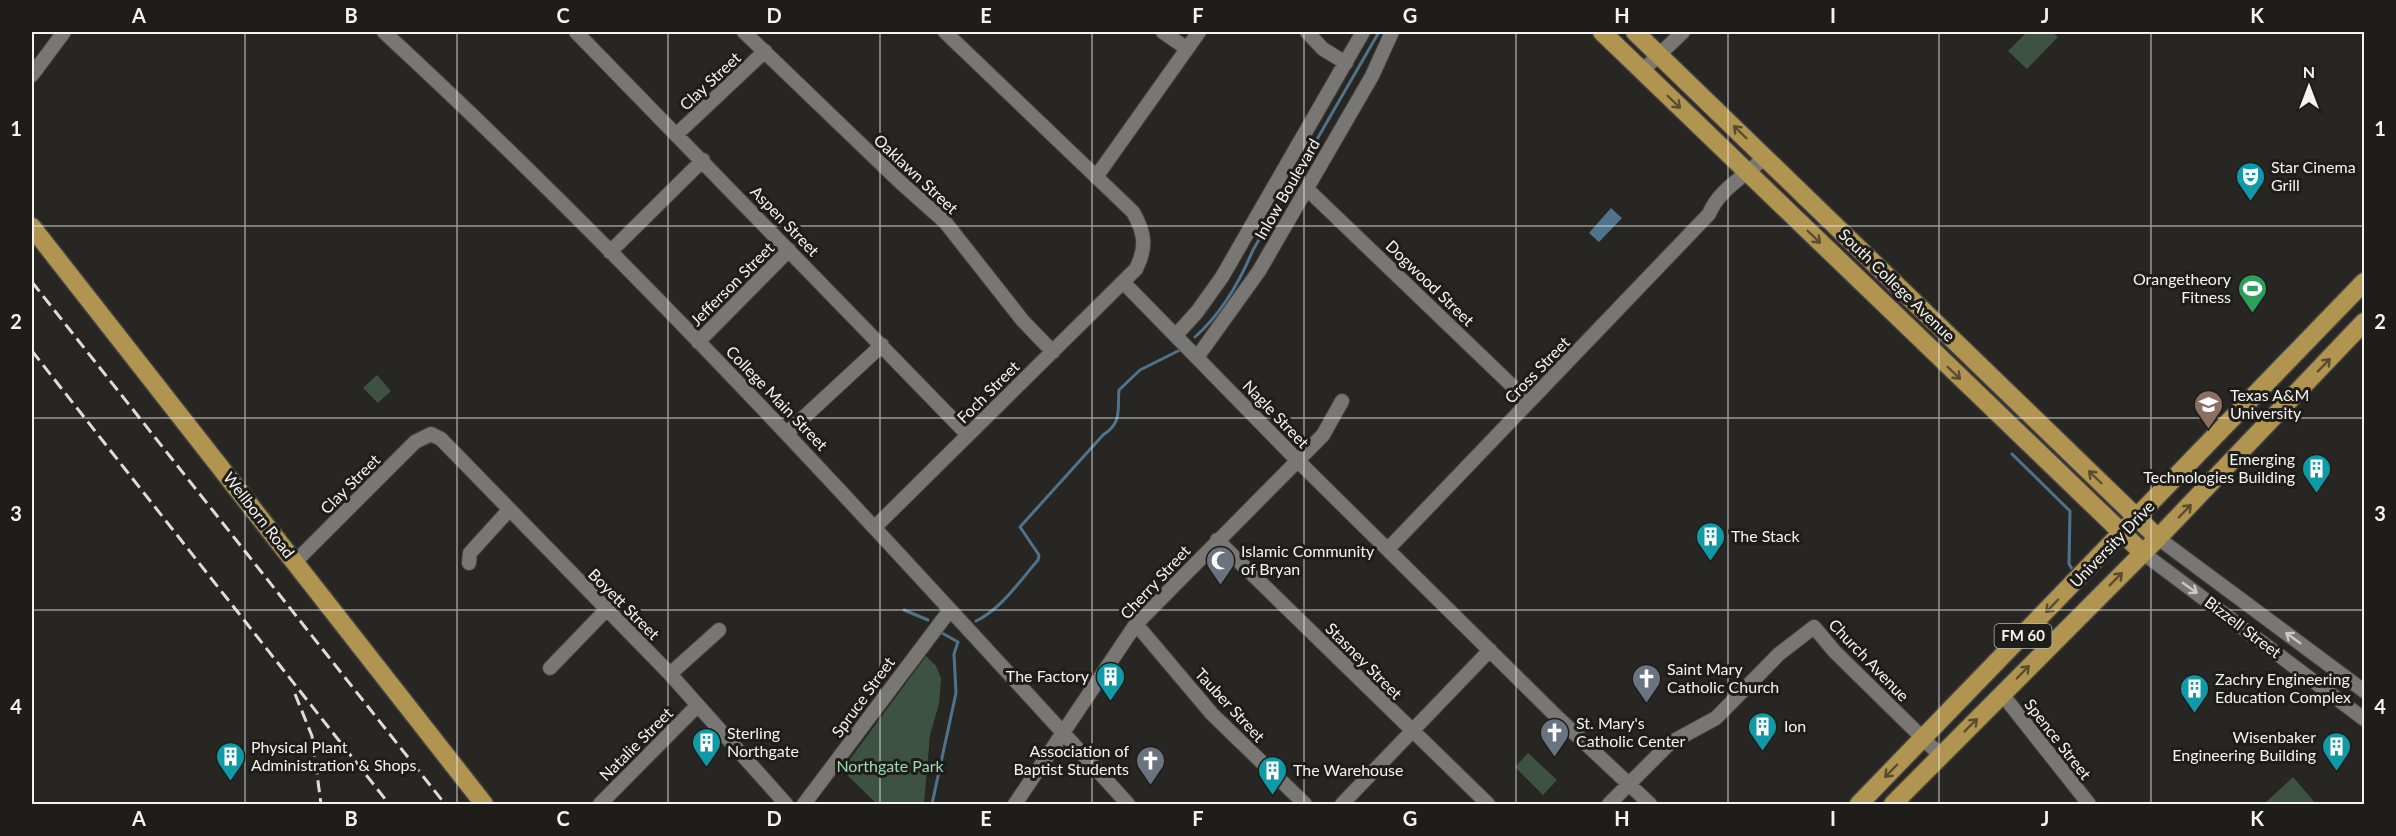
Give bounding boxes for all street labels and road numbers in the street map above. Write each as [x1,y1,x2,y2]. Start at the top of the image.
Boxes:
street label: Clay Street [675,47,744,114]
street label: Oaklawn Street [870,130,963,218]
street label: Inlow Boulevard [1250,135,1323,242]
street label: Aspen Street [747,182,824,260]
street label: South College Avenue [1835,224,1959,345]
street label: Dogwood Street [1382,236,1479,330]
street label: Jefferson Street [686,238,778,329]
street label: Cross Street [1500,332,1573,407]
street label: College Main Street [723,341,832,454]
street label: Foch Street [953,356,1023,427]
street label: Nagle Street [1239,376,1313,452]
street label: Clay Street [316,450,384,517]
street label: Wellborn Road [220,468,299,562]
street label: University Drive [2066,496,2158,591]
street label: Cherry Street [1116,541,1194,622]
street label: Boyett Street [585,564,664,643]
street label: Bizzell Street [2201,592,2285,662]
street label: Church Avenue [1825,615,1913,705]
street label: Stasney Street [1322,619,1407,703]
road number: FM 60 [1994,624,2052,648]
street label: Spruce Street [827,653,898,740]
street label: Tauber Street [1191,664,1269,746]
street label: Spence Street [2021,695,2096,783]
street label: Natalie Street [595,703,676,784]

